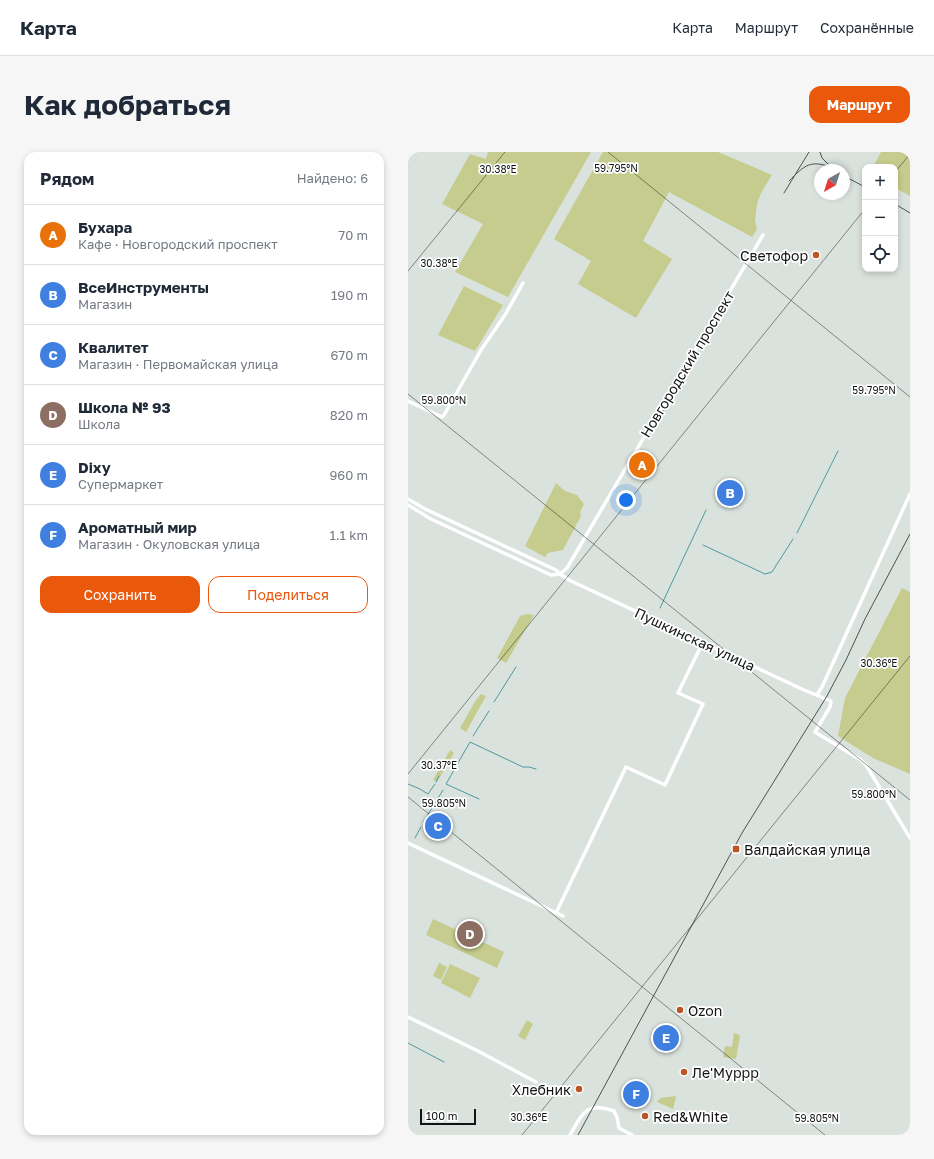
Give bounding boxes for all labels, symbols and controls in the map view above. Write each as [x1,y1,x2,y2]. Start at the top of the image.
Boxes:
text: Карта [20,16,77,39]
text: Карта [672,19,713,36]
text: Маршрут [735,19,798,36]
text: Сохранённые [820,19,914,36]
button: Маршрут [809,86,910,123]
text: Как добраться [24,88,231,121]
text: 59.795°N [594,162,638,174]
text: 30.38°E [480,163,517,175]
north arrow [814,164,850,200]
map controls [862,164,898,272]
button: + [862,164,898,200]
text: Рядом [40,168,94,189]
text: Найдено: 6 [297,170,368,186]
button: − [862,200,898,236]
text: Бухара [78,218,132,236]
text: A [48,227,58,243]
text: 70 m [338,227,368,243]
text: Кафе · Новгородский проспект [78,236,278,252]
button: locate [862,236,898,272]
place label: Светофор [740,247,808,264]
marker: Светофор [811,250,821,260]
text: 30.38°E [421,257,458,269]
text: ВсеИнструменты [78,278,209,296]
text: B [48,287,58,303]
text: 190 m [331,287,368,303]
street label: Новгородский проспект [637,288,738,440]
text: Магазин [78,296,132,312]
text: Квалитет [78,338,149,356]
text: C [48,347,58,363]
text: 670 m [330,347,368,363]
text: Магазин · Первомайская улица [78,356,278,372]
text: 59.795°N [852,384,896,396]
text: 59.800°N [422,394,466,406]
text: Школа № 93 [78,398,171,416]
text: D [48,407,58,423]
text: 820 m [330,407,368,423]
text: Школа [78,416,120,432]
pin: A [629,450,655,480]
text: Dixy [78,458,111,476]
text: E [49,467,57,483]
text: 960 m [329,467,368,483]
text: Супермаркет [78,476,163,492]
pin: B [717,478,743,508]
your location [616,490,636,510]
text: Ароматный мир [78,518,197,536]
text: F [49,527,57,543]
text: 1.1 km [329,527,368,543]
text: Магазин · Окуловская улица [78,536,260,552]
button: Сохранить [40,576,200,613]
button: Поделиться [208,576,368,613]
street label: Пушкинская улица [632,604,758,674]
text: 30.36°E [861,657,897,669]
text: 30.37°E [421,759,457,771]
text: 59.800°N [852,788,896,800]
text: 59.805°N [422,797,466,809]
pin: C [425,811,451,841]
place label: Валдайская улица [744,841,871,858]
marker: Валдайская улица [731,844,741,854]
pin: D [457,919,483,949]
place label: Ozon [688,1002,722,1019]
marker: Ozon [675,1005,685,1015]
pin: E [653,1023,679,1053]
place label: Ле'Муррр [692,1064,759,1081]
marker: Ле'Муррр [679,1067,689,1077]
pin: F [623,1079,649,1109]
place label: Хлебник [512,1081,571,1098]
marker: Хлебник [574,1084,584,1094]
scale bar [420,1107,476,1126]
place label: Red&White [653,1108,728,1125]
text: 100 m [426,1109,457,1122]
text: 30.36°E [511,1111,547,1123]
marker: Red&White [640,1111,650,1121]
text: 59.805°N [795,1112,839,1124]

